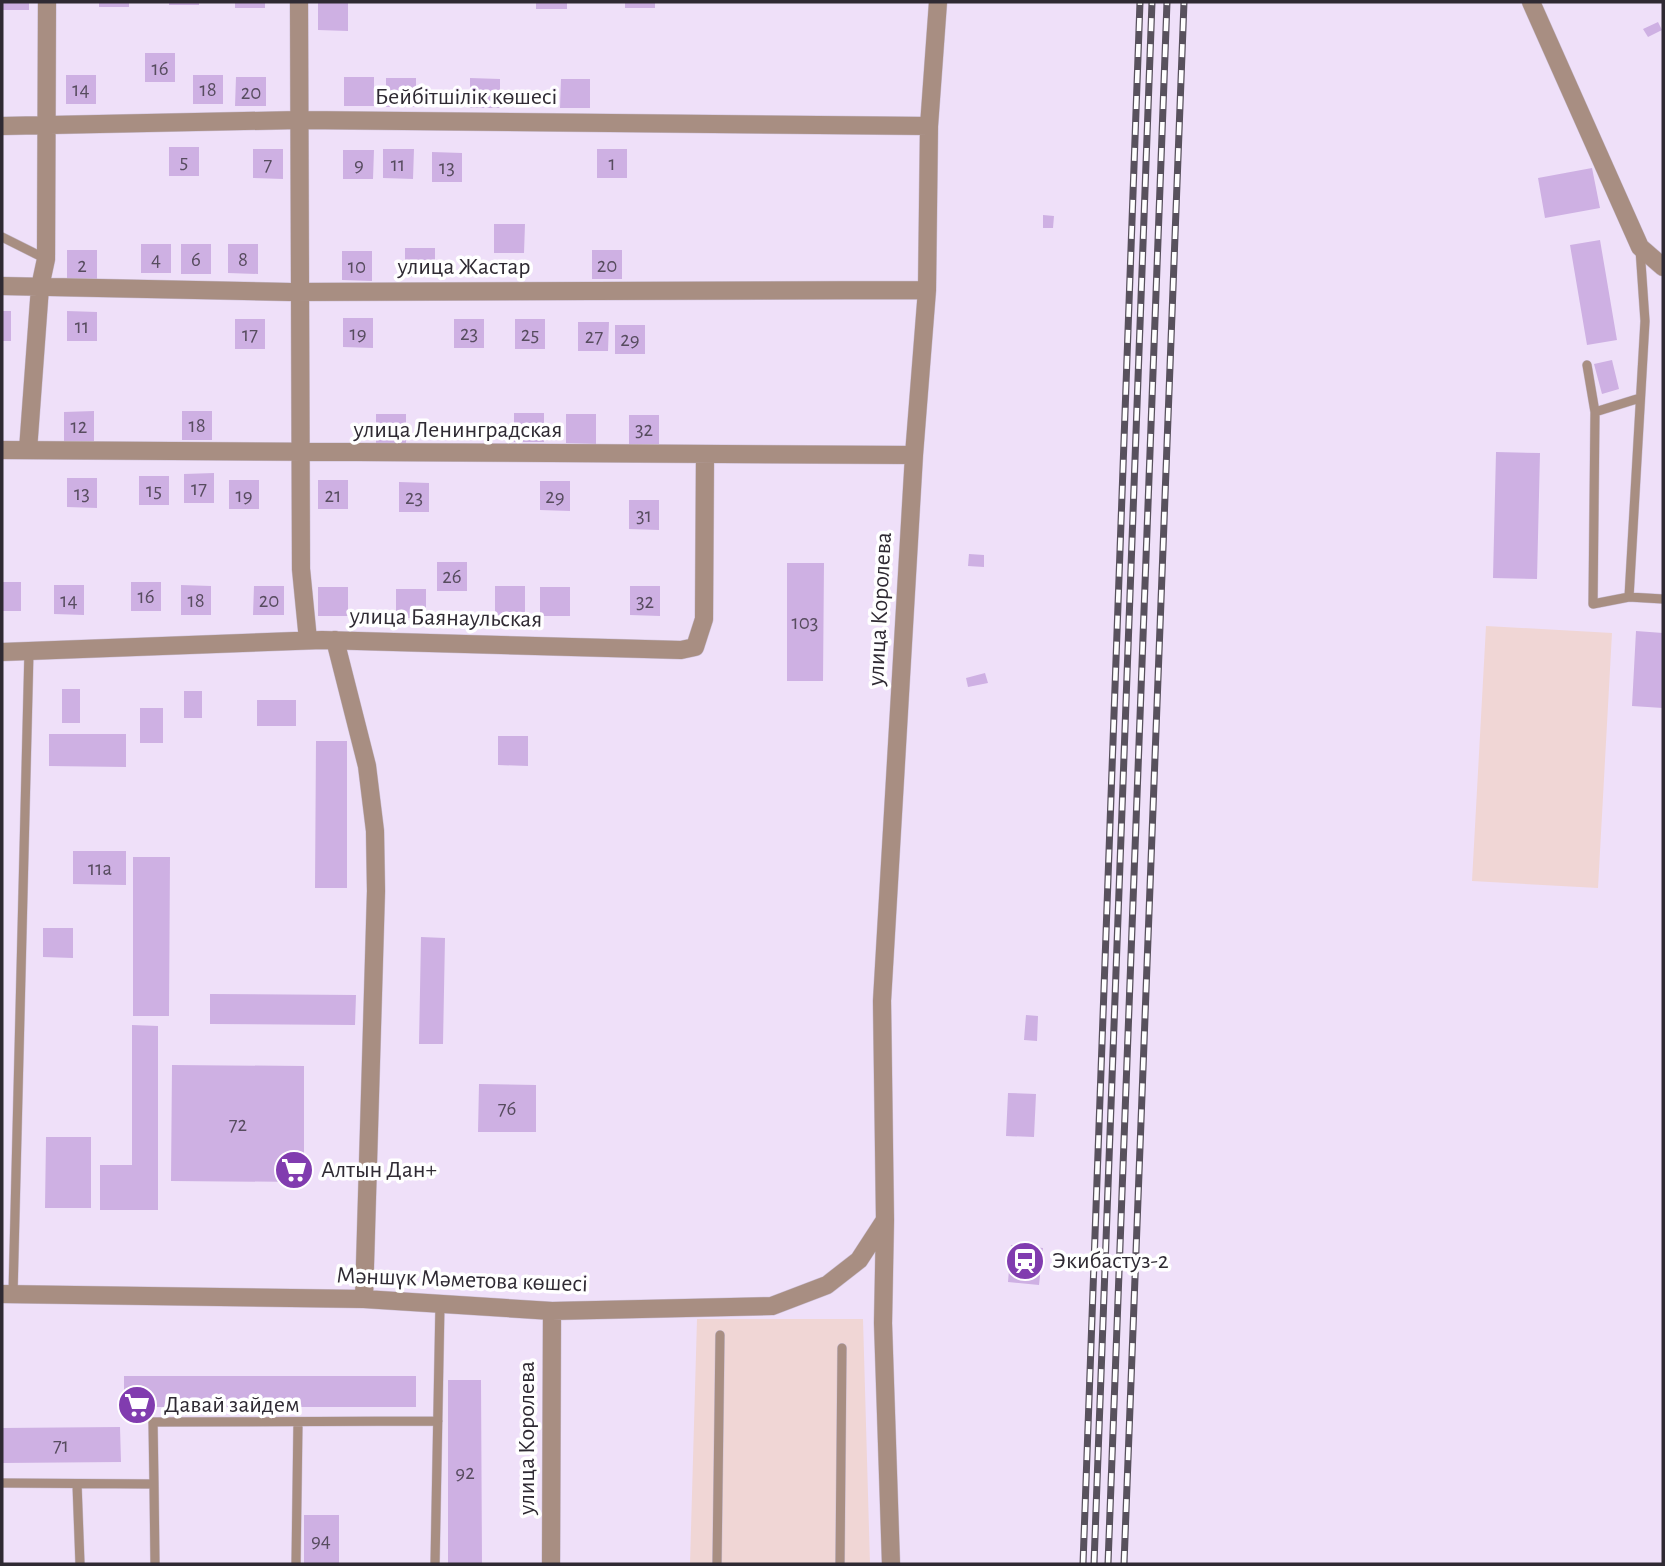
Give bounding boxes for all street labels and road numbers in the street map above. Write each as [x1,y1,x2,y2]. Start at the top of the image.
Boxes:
street label: Бейбітшілік көшесі [375,85,557,109]
street label: улица Жастар [396,255,531,279]
street label: улица Ленинградская [352,418,563,442]
street label: улица Королева [864,531,896,688]
street label: улица Баянаульская [348,604,543,632]
street label: Мәншүк Мәметова көшесі [336,1264,588,1296]
street label: улица Королева [515,1361,539,1516]

